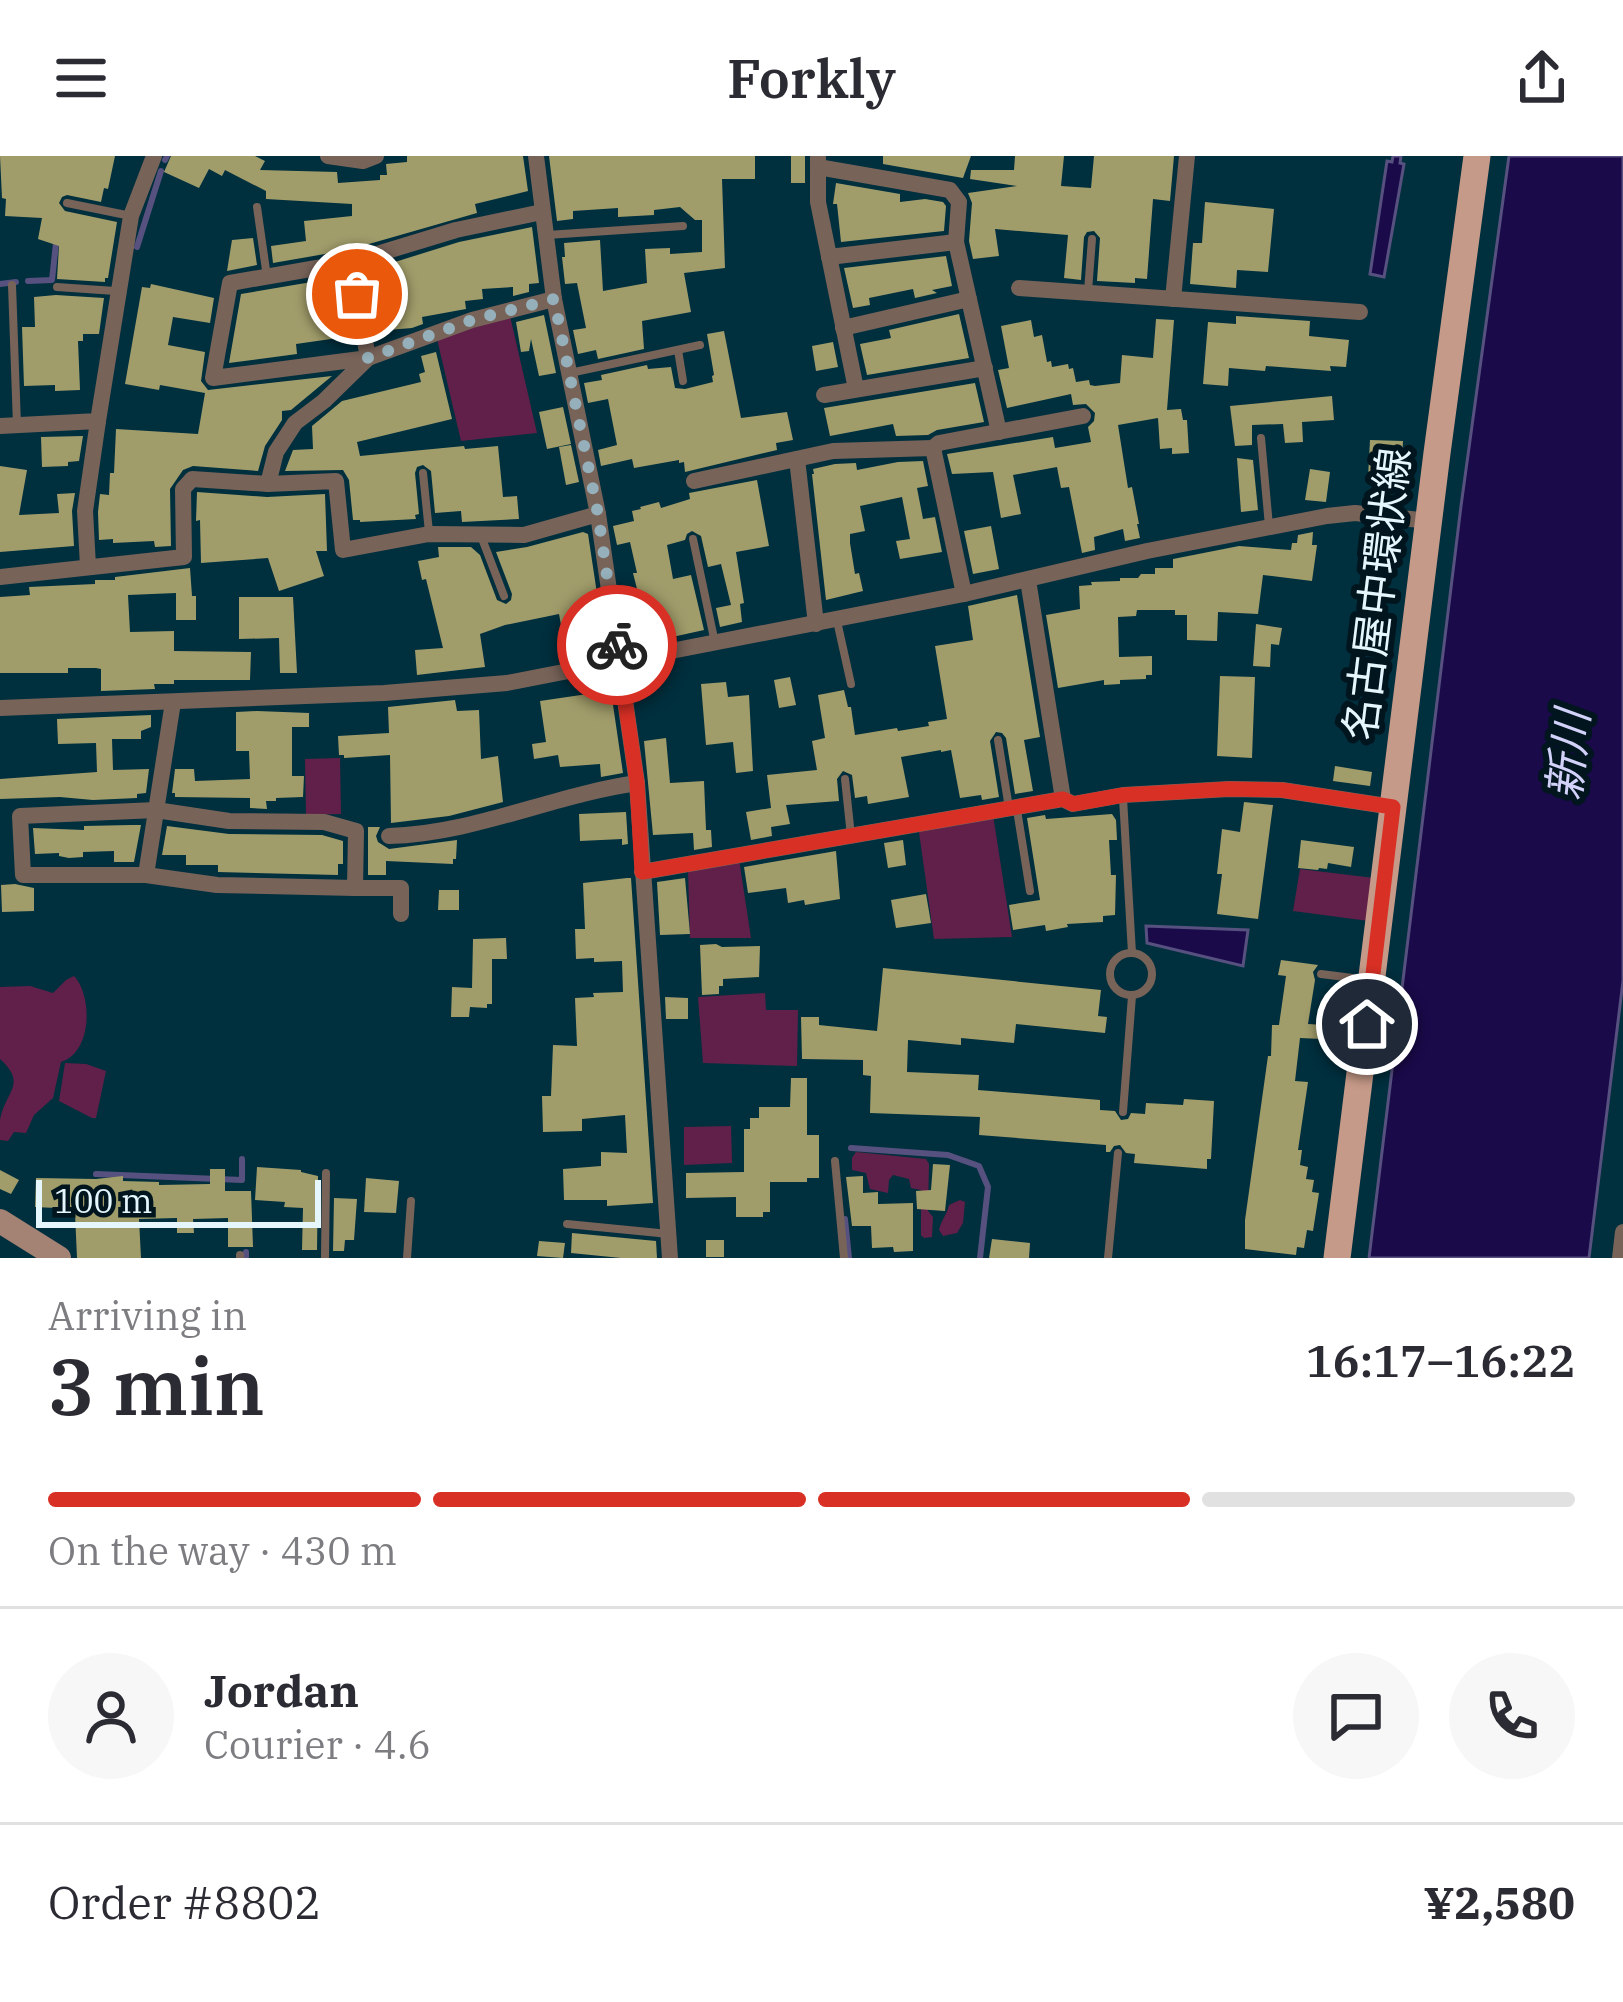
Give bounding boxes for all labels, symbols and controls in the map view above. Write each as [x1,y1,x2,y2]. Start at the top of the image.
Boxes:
text: Forkly [727,43,896,113]
icon: menu [48,45,114,111]
icon: share [1509,45,1575,111]
pin [306,243,408,345]
icon: bag [324,261,390,327]
street label: 名古屋中環状線 [1331,445,1422,743]
courier [557,585,677,705]
icon: bike [584,612,650,678]
water label: 新川 [1533,703,1601,803]
pin [1316,973,1418,1075]
icon: home [1334,991,1400,1057]
scale bar [36,1174,321,1227]
text: 100 m [54,1179,153,1222]
text: Arriving in [48,1290,247,1341]
text: 16:17–16:22 [1306,1331,1575,1389]
text: 3 min [48,1335,265,1436]
text: On the way · 430 m [48,1525,397,1576]
button: person [48,1653,174,1779]
button: chat [1293,1653,1419,1779]
button: phone [1449,1653,1575,1779]
text: Jordan [204,1661,359,1719]
text: Courier · 4.6 [204,1719,431,1770]
text: Order #8802 [48,1873,321,1931]
text: ¥2,580 [1424,1873,1575,1931]

